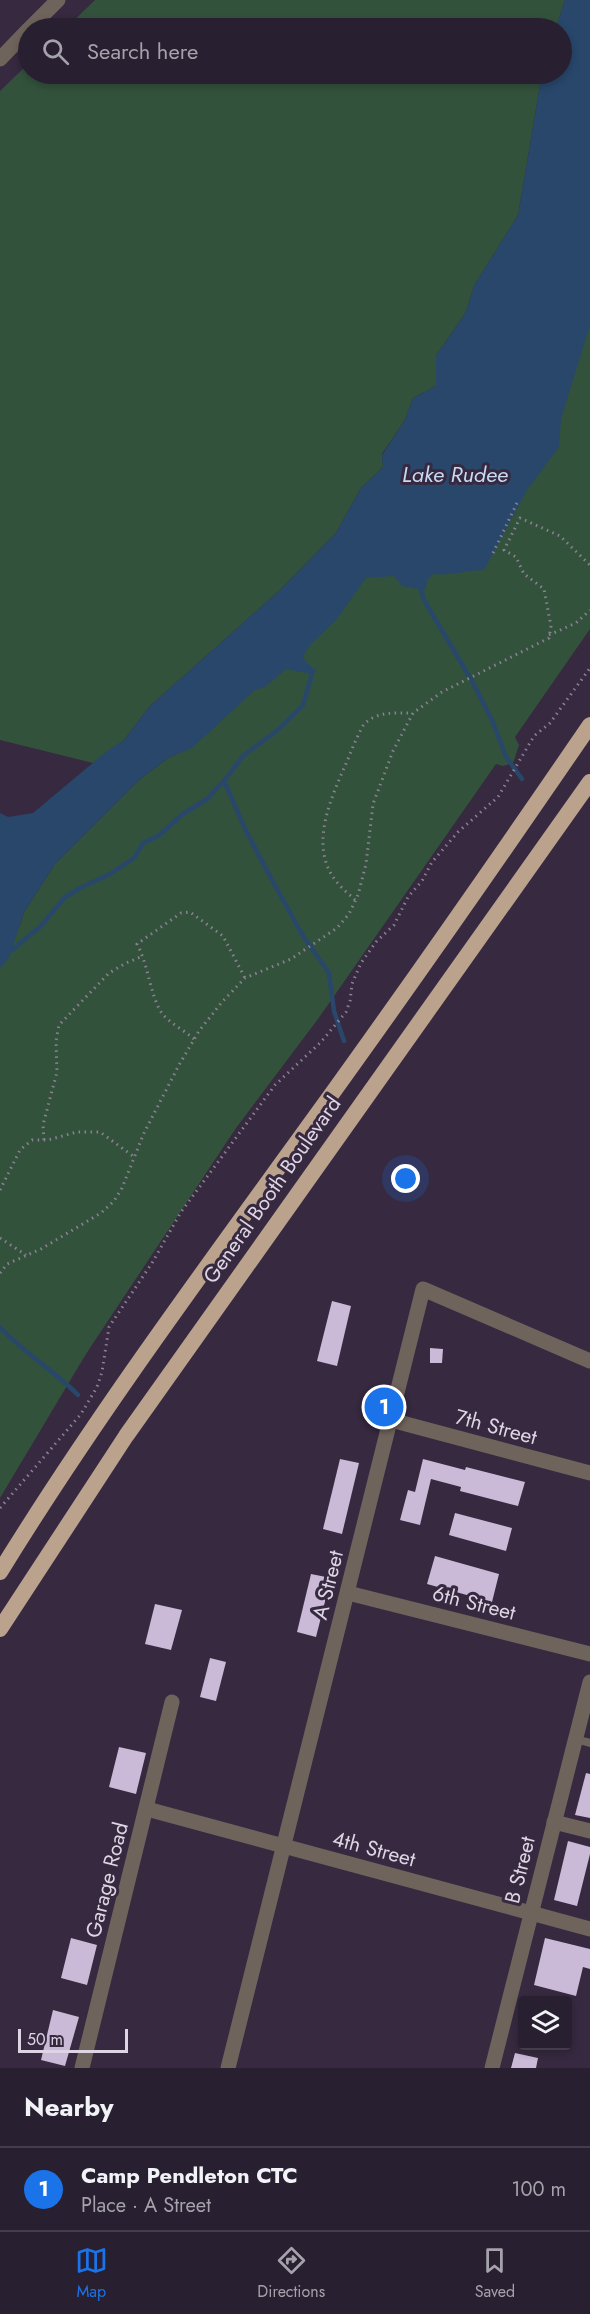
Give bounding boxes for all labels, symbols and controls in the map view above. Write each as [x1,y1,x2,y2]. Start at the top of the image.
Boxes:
search box [18,18,572,84]
icon: search [39,35,72,68]
text: Search here [87,35,198,67]
water label: Lake Rudee [402,458,508,490]
street label: General Booth Boulevard [196,1090,348,1290]
your location [391,1164,420,1193]
pin: 1 [364,1384,404,1430]
street label: 7th Street [452,1402,540,1452]
street label: A Street [305,1547,351,1623]
street label: 6th Street [429,1578,519,1628]
street label: Garage Road [78,1819,136,1941]
street label: 4th Street [329,1824,419,1874]
street label: B Street [497,1833,543,1907]
map controls [518,1996,572,2050]
button: layers [518,1996,572,2050]
scale bar [18,2026,128,2054]
text: 50 m [27,2028,63,2051]
text: Nearby [24,2088,113,2126]
text: Camp Pendleton CTC [81,2159,298,2191]
text: 1 [38,2175,49,2204]
text: 100 m [511,2175,566,2204]
text: Place · A Street [81,2191,211,2220]
tab: Map [75,2244,108,2303]
tab: Directions [257,2244,325,2303]
tab: Saved [475,2244,515,2303]

